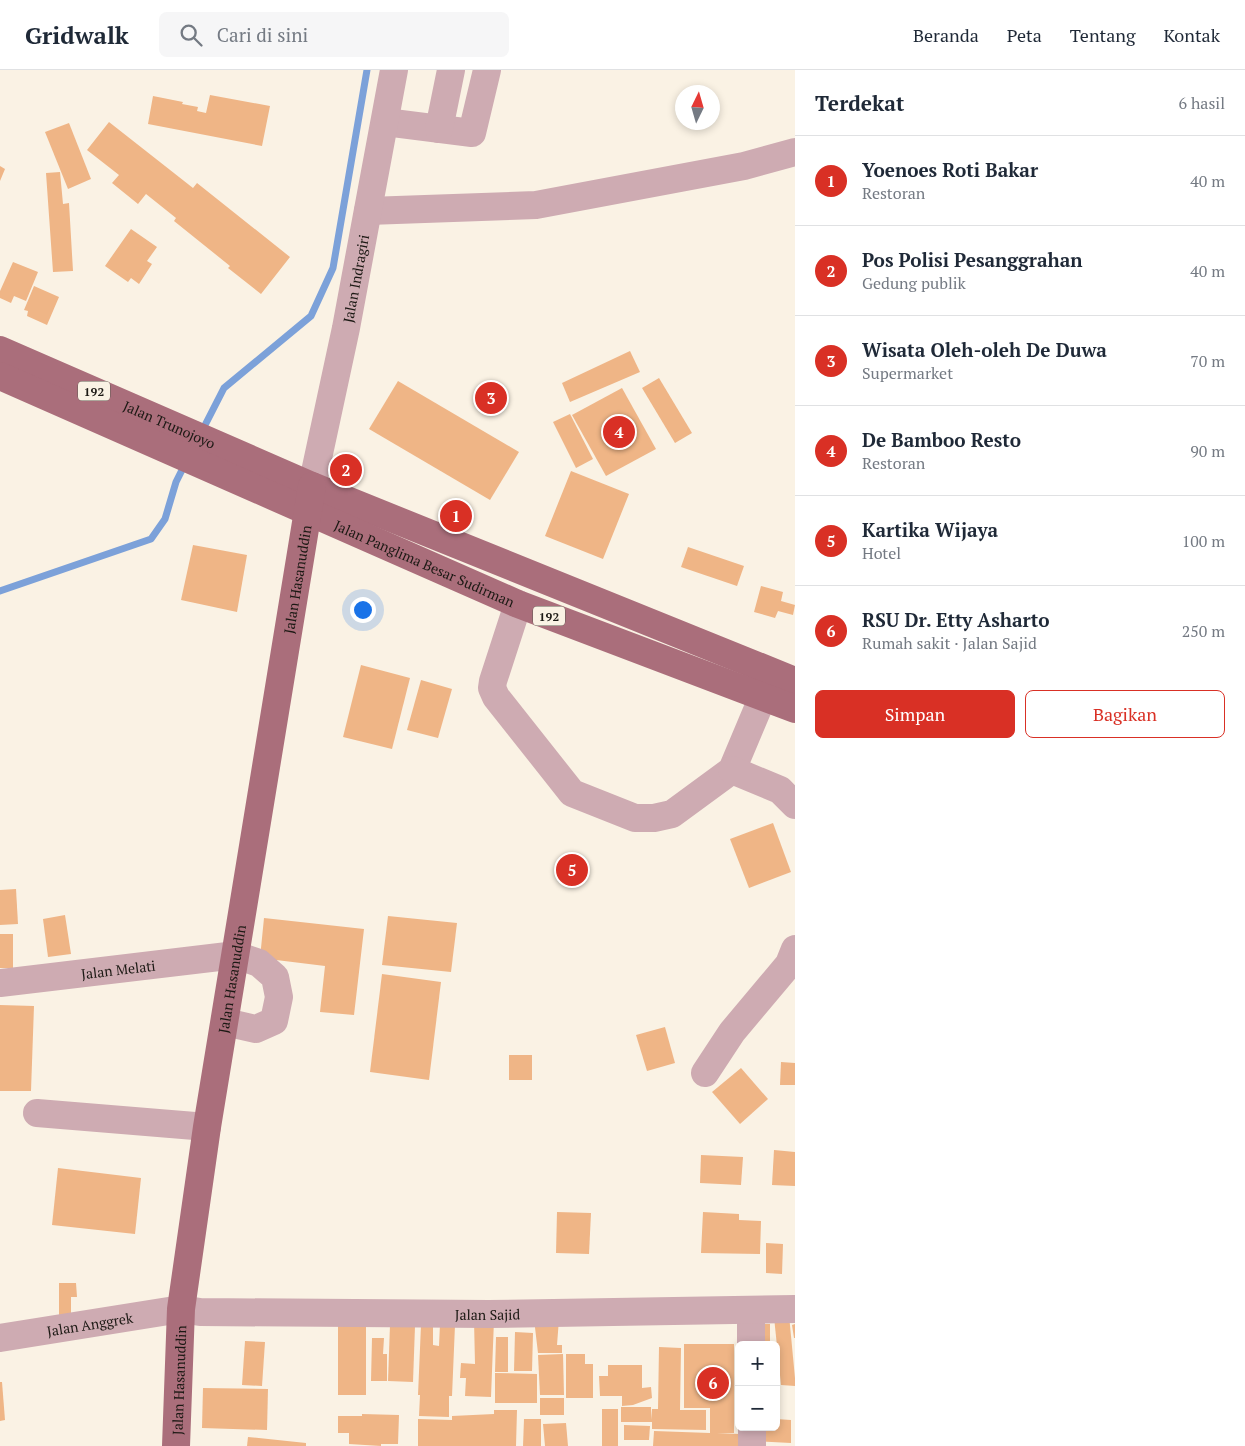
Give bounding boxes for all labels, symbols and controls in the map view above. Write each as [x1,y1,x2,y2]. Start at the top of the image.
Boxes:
search box [159,12,509,57]
text: Gridwalk [25,19,129,51]
icon: search [177,21,205,49]
text: Cari di sini [217,22,308,47]
text: Beranda [913,23,979,47]
text: Peta [1007,23,1042,47]
text: Tentang [1070,23,1136,47]
text: Kontak [1164,23,1220,47]
north arrow [675,85,720,130]
text: Terdekat [815,89,904,117]
text: 6 hasil [1179,92,1225,114]
text: Yoenoes Roti Bakar [862,157,1038,182]
text: 1 [826,170,836,192]
text: 40 m [1190,170,1225,192]
text: Restoran [862,182,925,204]
street label: Jalan Indragiri [338,233,373,324]
text: Pos Polisi Pesanggrahan [862,247,1083,272]
text: 2 [826,260,836,282]
text: 40 m [1190,260,1225,282]
text: Gedung publik [862,272,966,294]
text: Wisata Oleh-oleh De Duwa [862,337,1107,362]
text: 3 [826,350,836,372]
text: 70 m [1190,350,1225,372]
text: Supermarket [862,362,953,384]
pin: 3 [475,379,507,417]
road number: 192 [78,382,110,401]
street label: Jalan Trunojoyo [121,395,219,452]
pin: 4 [603,413,635,451]
text: De Bamboo Resto [862,427,1021,452]
text: 4 [826,440,836,462]
text: 90 m [1190,440,1225,462]
pin: 2 [330,451,362,489]
text: Restoran [862,452,925,474]
pin: 1 [440,497,472,535]
street label: Jalan Panglima Besar Sudirman [332,515,518,611]
text: Kartika Wijaya [862,517,998,542]
street label: Jalan Hasanuddin [278,523,315,635]
text: 5 [826,530,836,552]
text: 100 m [1182,530,1225,552]
text: Hotel [862,542,901,564]
your location [350,597,376,623]
road number: 192 [533,606,565,626]
text: RSU Dr. Etty Asharto [862,607,1050,632]
text: 6 [826,620,836,642]
text: 250 m [1182,620,1225,642]
text: Rumah sakit · Jalan Sajid [862,632,1037,654]
button: Simpan [815,690,1015,738]
button: Bagikan [1025,690,1225,738]
pin: 5 [556,851,588,889]
street label: Jalan Hasanuddin [213,923,250,1035]
street label: Jalan Melati [80,955,156,983]
street label: Jalan Sajid [455,1304,521,1324]
street label: Jalan Anggrek [45,1307,135,1340]
street label: Jalan Hasanuddin [167,1324,190,1435]
map controls [735,1341,780,1431]
button: + [735,1341,780,1386]
pin: 6 [697,1364,729,1402]
button: − [735,1386,780,1431]

